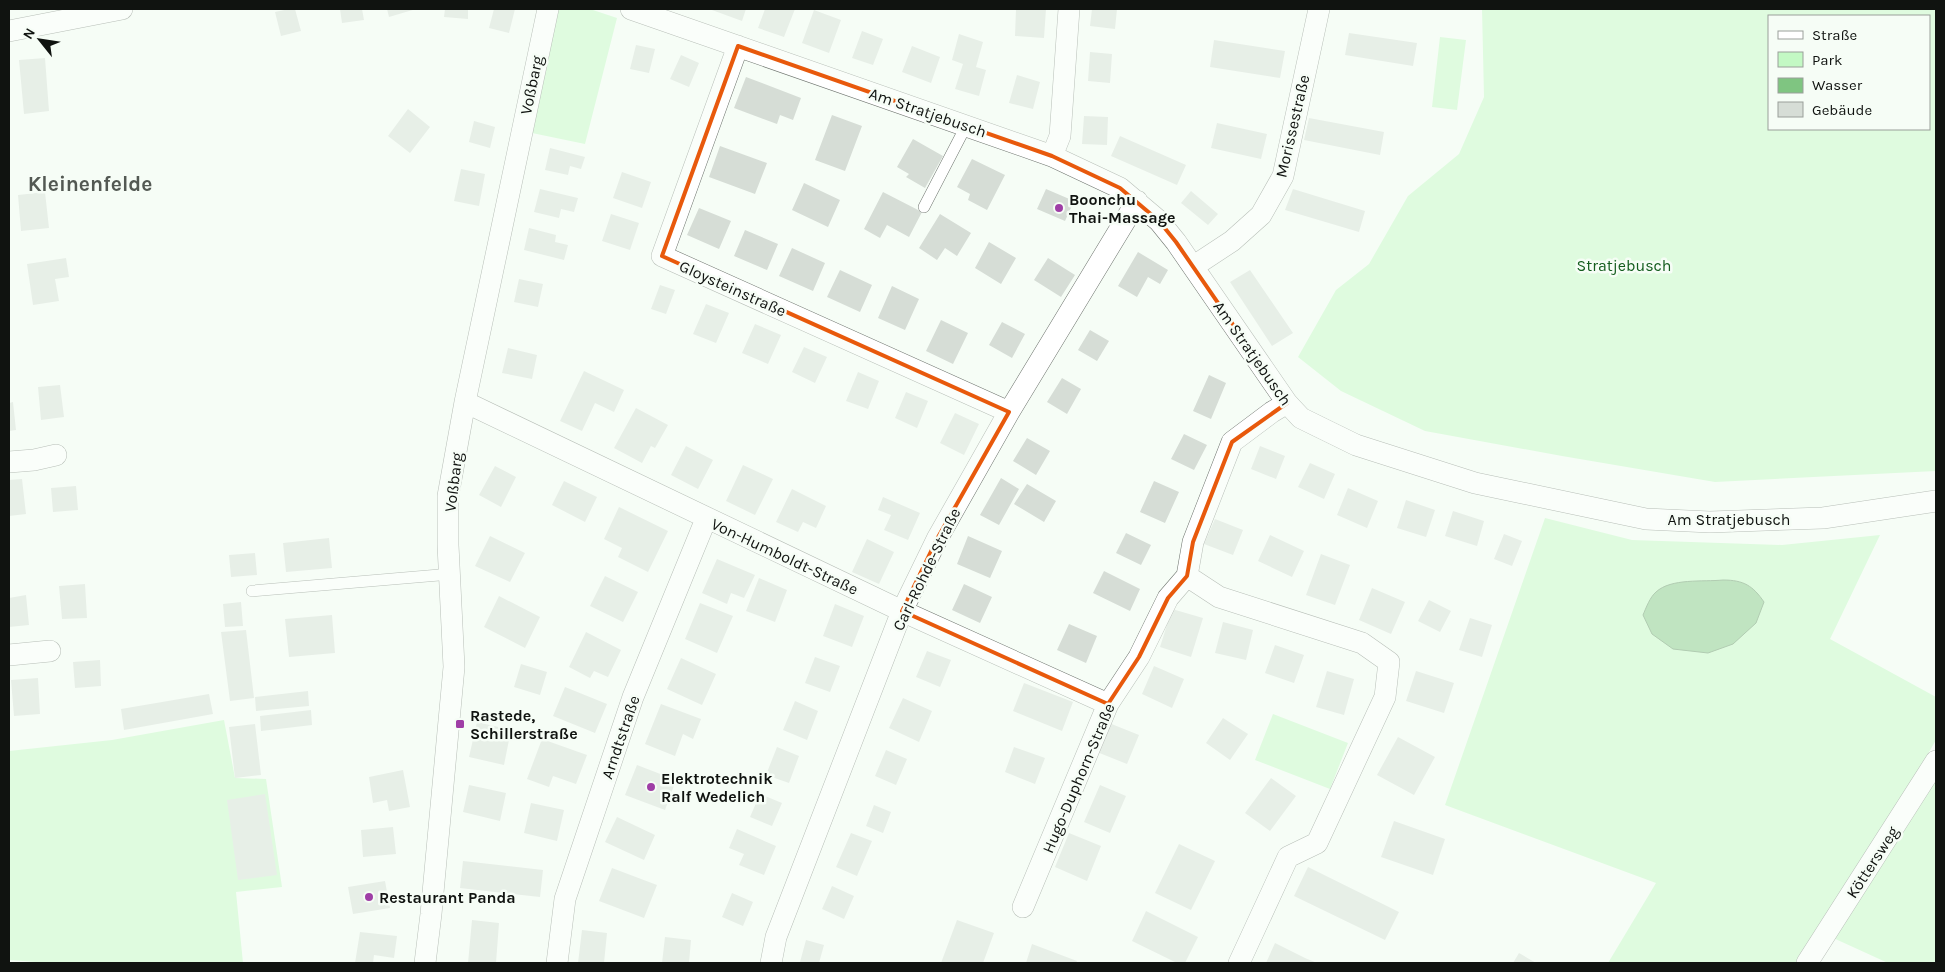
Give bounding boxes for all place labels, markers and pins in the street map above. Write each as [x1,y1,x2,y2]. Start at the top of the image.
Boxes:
place label: Boonchu Thai-Massage [1069,190,1175,227]
marker: Boonchu Thai-Massage [1053,202,1065,214]
place label: Rastede, Schillerstraße [470,706,578,743]
marker: Rastede, Schillerstraße [454,718,466,730]
place label: Elektrotechnik Ralf Wedelich [661,769,773,806]
marker: Elektrotechnik Ralf Wedelich [645,781,657,793]
place label: Restaurant Panda [379,888,516,907]
marker: Restaurant Panda [363,891,375,903]

